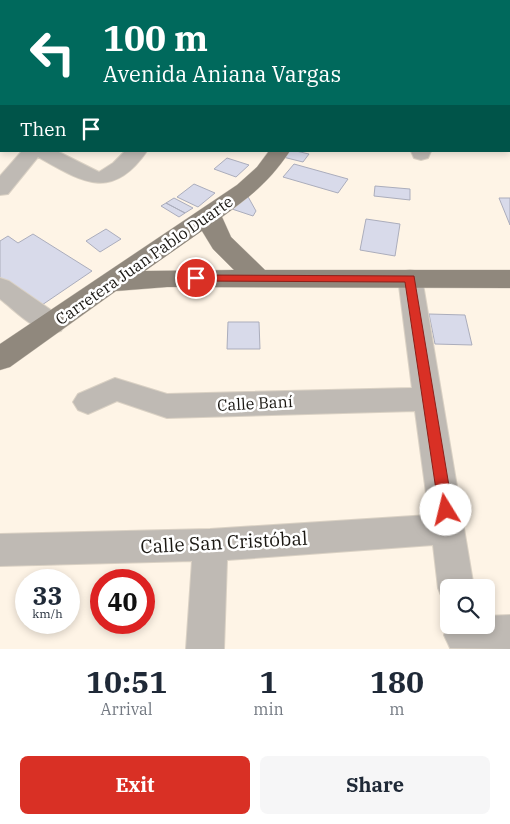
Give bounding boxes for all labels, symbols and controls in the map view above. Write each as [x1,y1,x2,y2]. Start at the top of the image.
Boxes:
text: 100 m [103,15,208,61]
icon: left [20,20,85,85]
text: Avenida Aniana Vargas [103,59,341,88]
icon: arrive [77,115,105,143]
text: Then [20,117,67,141]
street label: Carretera Juan Pablo Duarte [51,191,237,329]
pin [175,257,217,299]
icon: arrive [182,264,210,292]
street label: Calle Baní [217,391,293,415]
position arrow [419,483,471,535]
street label: Calle San Cristóbal [140,526,308,558]
speed limit sign: 40 [90,569,155,634]
text: 33 [32,579,63,612]
map controls [440,579,495,634]
button: search [440,579,495,634]
text: km/h [32,606,63,621]
text: 10:51 [86,662,167,701]
text: 1 [260,662,278,701]
text: 180 [370,662,424,701]
text: Arrival [101,699,153,719]
text: min [253,699,284,719]
text: m [389,699,405,719]
button: Exit [20,756,250,814]
button: Share [260,756,490,814]

